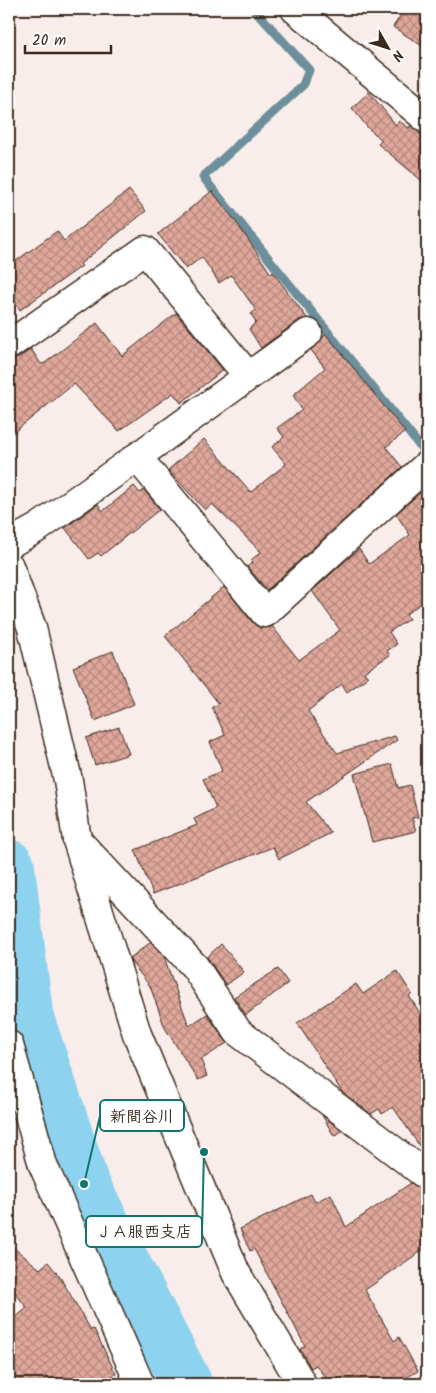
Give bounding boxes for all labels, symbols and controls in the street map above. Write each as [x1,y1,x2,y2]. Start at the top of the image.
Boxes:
scale bar [25,22,111,54]
north arrow [364,22,414,72]
text: 20 m [32,29,66,53]
text: N [386,45,409,66]
callout: 新間谷川 [100,1100,184,1131]
text: 新間谷川 [110,1105,174,1130]
callout: ＪＡ服西支店 [86,1216,202,1247]
text: ＪＡ服西支店 [96,1220,192,1245]

